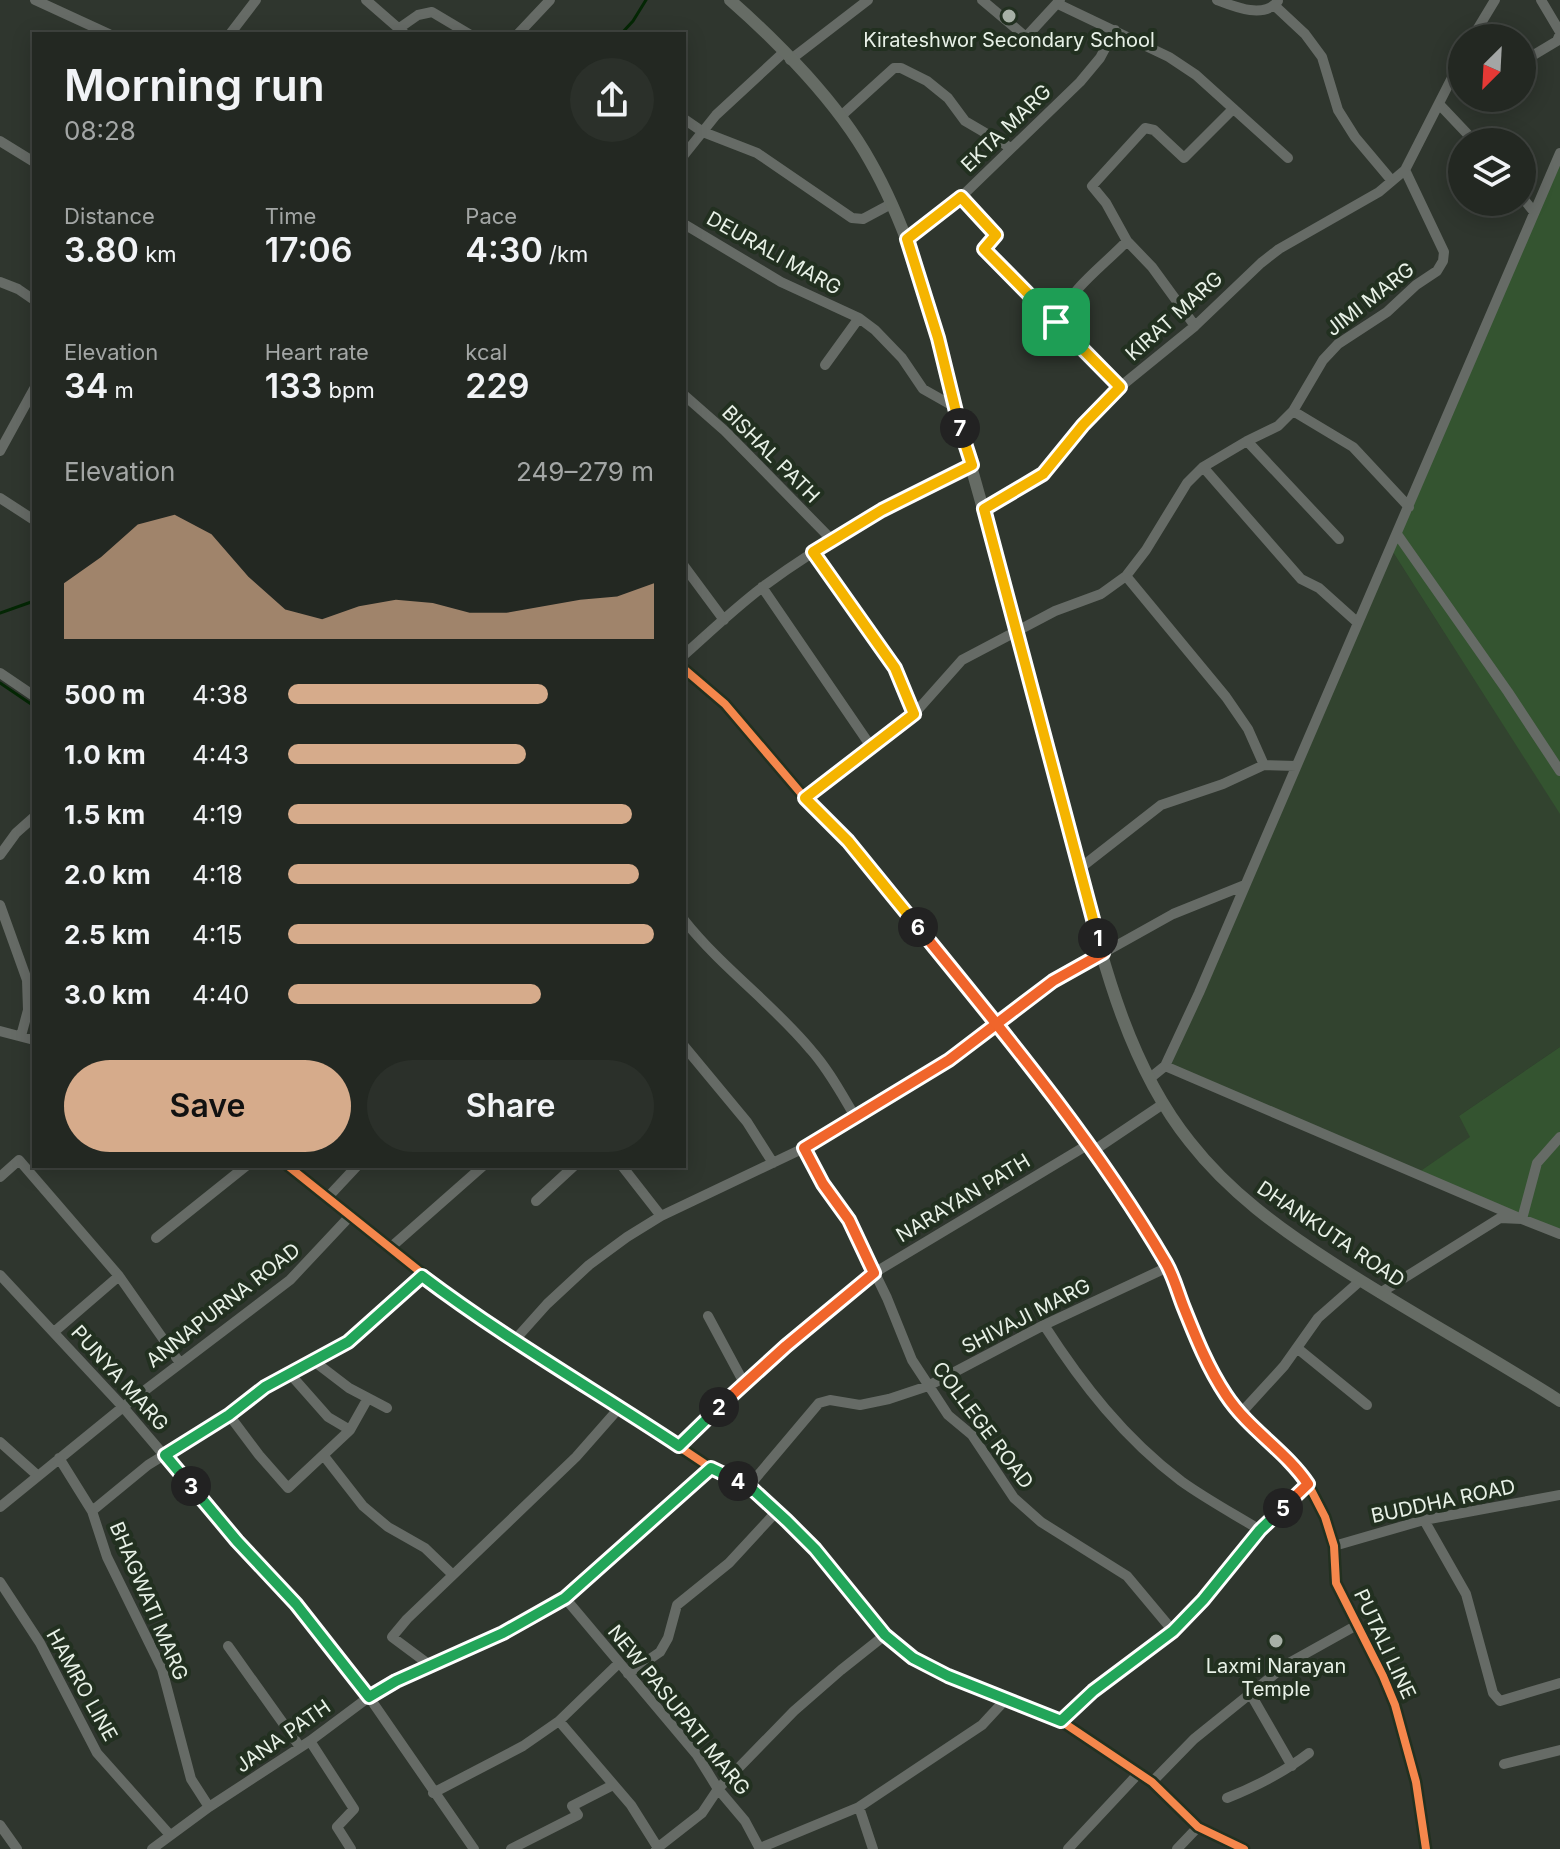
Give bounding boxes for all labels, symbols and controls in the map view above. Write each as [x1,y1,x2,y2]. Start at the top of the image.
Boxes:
marker: Kirateshwor Secondary School [1000,7,1018,25]
north arrow [1448,24,1536,112]
map controls [1448,24,1536,216]
place label: Kirateshwor Secondary School [863,28,1155,52]
text: Morning run [64,58,325,112]
button: share [570,58,654,142]
street label: EKTA MARG [956,79,1056,177]
text: 08:28 [64,115,136,146]
button: layers [1448,128,1536,216]
text: Distance [64,203,155,229]
text: Time [265,203,316,229]
text: Pace [465,203,517,229]
street label: DEURALI MARG [703,206,845,300]
text: 3.80 [64,229,139,270]
text: 17:06 [265,229,353,270]
text: 4:30 [465,229,543,270]
text: km [139,241,177,267]
text: /km [543,241,588,267]
street label: JIMI MARG [1321,257,1419,341]
street label: KIRAT MARG [1121,266,1227,366]
pin [1022,288,1090,356]
icon: arrive [1034,300,1078,344]
text: Elevation [64,339,158,365]
text: Heart rate [265,339,369,365]
text: kcal [465,339,507,365]
text: 34 [64,365,108,406]
text: 133 [265,365,322,406]
text: 229 [465,365,529,406]
text: m [108,377,134,403]
text: bpm [322,377,375,403]
street label: BISHAL PATH [717,400,825,508]
pin: 7 [940,408,980,448]
text: 7 [954,415,966,441]
text: Elevation [64,456,175,487]
text: 249–279 m [516,456,654,487]
text: 500 m [64,679,146,710]
text: 4:38 [192,679,248,710]
text: 1.0 km [64,739,146,770]
text: 4:43 [192,739,249,770]
text: 1.5 km [64,799,145,830]
text: 4:19 [192,799,243,830]
text: 2.0 km [64,859,151,890]
text: 4:18 [192,859,243,890]
pin: 6 [898,907,938,947]
text: 6 [911,914,925,940]
pin: 1 [1078,918,1118,958]
text: 2.5 km [64,919,150,950]
text: 4:15 [192,919,243,950]
text: 1 [1093,925,1103,951]
text: 3.0 km [64,979,151,1010]
text: 4:40 [192,979,249,1010]
button: Save [64,1060,351,1152]
button: Share [367,1060,654,1152]
street label: NARAYAN PATH [892,1149,1034,1247]
street label: DHANKUTA ROAD [1253,1176,1409,1292]
street label: ANNAPURNA ROAD [141,1238,305,1372]
street label: SHIVAJI MARG [958,1273,1094,1359]
street label: PUNYA MARG [66,1320,174,1436]
street label: COLLEGE ROAD [927,1357,1039,1493]
pin: 2 [699,1387,739,1427]
text: 2 [712,1394,726,1420]
pin: 4 [718,1461,758,1501]
pin: 3 [171,1466,211,1506]
text: 4 [731,1468,745,1494]
text: 3 [184,1473,198,1499]
street label: BUDDHA ROAD [1369,1474,1517,1528]
pin: 5 [1263,1488,1303,1528]
text: 5 [1276,1495,1290,1521]
street label: BHAGWATI MARG [105,1518,193,1684]
street label: PUTALI LINE [1349,1585,1421,1703]
street label: NEW PASUPATI MARG [603,1620,755,1800]
street label: HAMRO LINE [41,1625,123,1745]
marker: Laxmi Narayan Temple [1267,1632,1285,1650]
place label: Laxmi Narayan Temple [1206,1654,1346,1701]
street label: JANA PATH [231,1694,335,1778]

